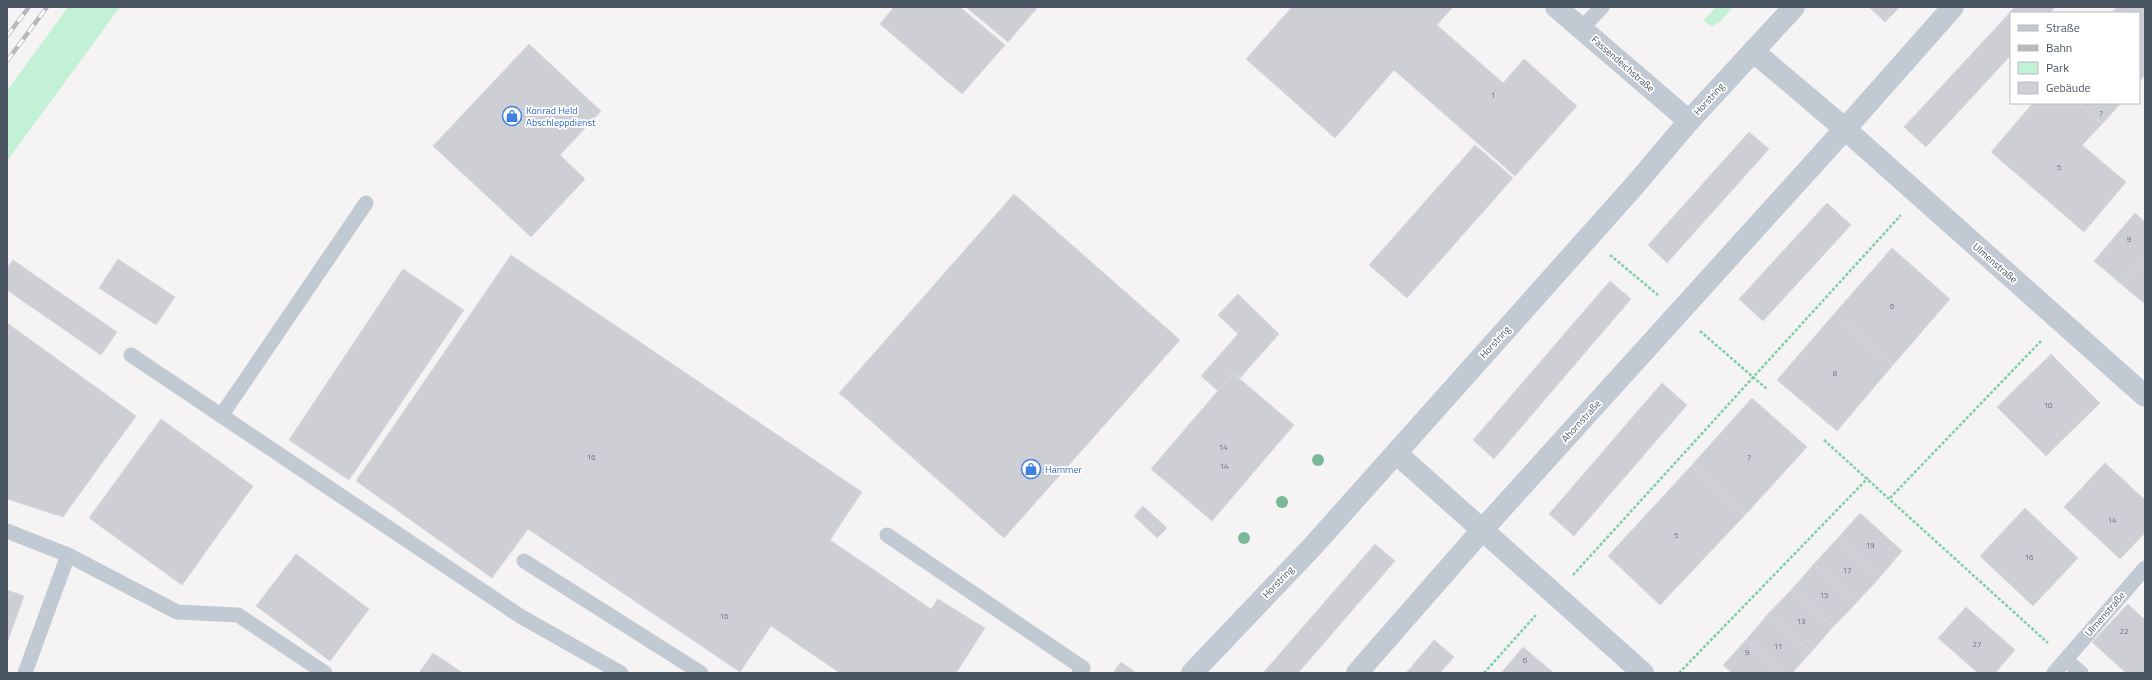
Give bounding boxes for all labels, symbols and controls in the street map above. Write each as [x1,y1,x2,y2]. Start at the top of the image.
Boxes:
legend [2010,12,2140,104]
text: Straße [2046,18,2080,37]
street label: Fassendeichstraße [1588,32,1658,96]
text: Bahn [2046,38,2072,57]
text: Park [2046,58,2069,77]
text: Gebäude [2046,78,2091,97]
street label: Horstring [1690,79,1728,119]
house number: 1 [1491,89,1495,101]
place label: Konrad Held Abschleppdienst [526,103,596,130]
shop icon: Konrad Held Abschleppdienst [501,105,523,127]
house number: 7 [2099,107,2103,119]
house number: 5 [2057,161,2062,173]
house number: 9 [2127,233,2132,245]
street label: Ulmenstraße [1969,239,2021,287]
house number: 6 [1890,300,1895,312]
street label: Horstring [1476,322,1514,362]
house number: 8 [1833,367,1838,379]
street label: Ahornstraße [1558,396,1604,446]
house number: 10 [2044,399,2053,411]
house number: 14 [1219,441,1228,453]
house number: 16 [587,451,596,463]
house number: 7 [1747,451,1751,463]
shop icon: Hammer [1020,458,1042,480]
house number: 14 [1220,460,1229,472]
place label: Hammer [1045,462,1083,477]
house number: 14 [2108,514,2117,526]
house number: 5 [1674,529,1679,541]
house number: 19 [1866,539,1875,551]
house number: 16 [2025,551,2034,563]
street label: Horstring [1259,562,1297,602]
house number: 17 [1843,564,1851,576]
street label: Ulmenstraße [2081,588,2129,640]
house number: 15 [1820,589,1829,601]
house number: 16 [720,610,729,622]
house number: 13 [1797,615,1805,627]
house number: 22 [2120,625,2128,637]
house number: 27 [1973,638,1981,650]
house number: 11 [1774,640,1782,652]
house number: 9 [1745,646,1750,658]
house number: 6 [1523,654,1528,666]

